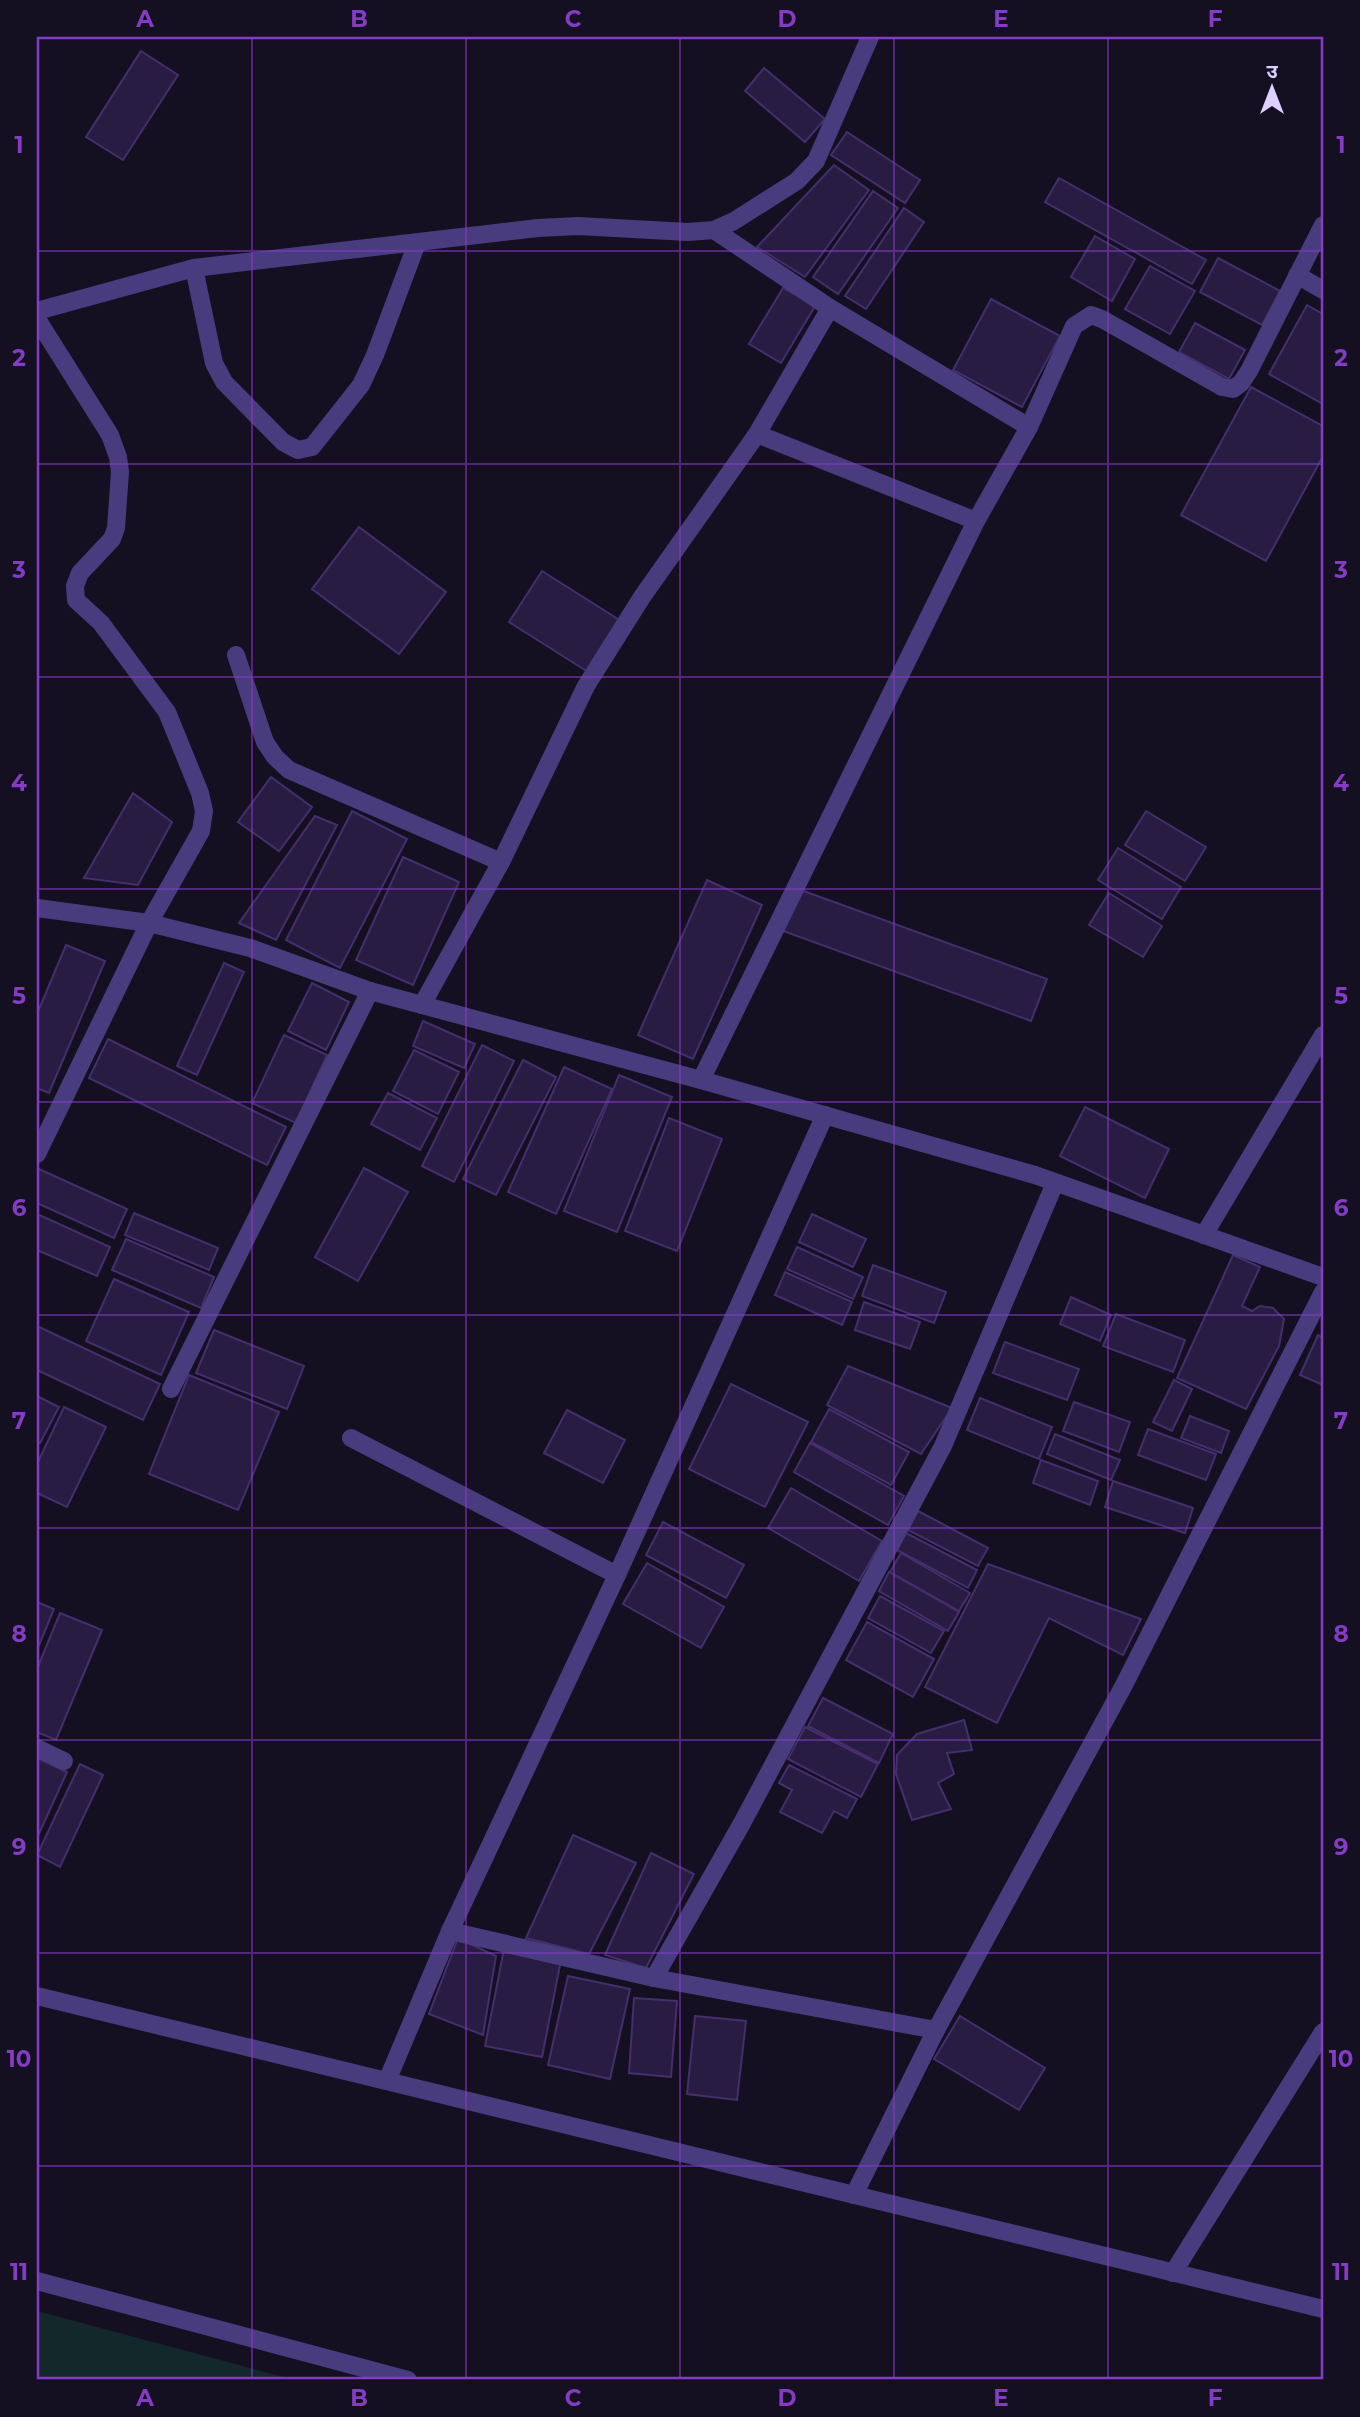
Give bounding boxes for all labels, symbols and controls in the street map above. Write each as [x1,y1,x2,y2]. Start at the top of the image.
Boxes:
text: A [135,5,154,33]
text: B [350,5,368,33]
text: C [565,5,582,33]
text: D [778,5,797,33]
text: E [993,5,1009,33]
text: F [1208,5,1223,33]
north arrow [1238,52,1308,122]
text: उ [1266,60,1278,83]
text: 1 [14,131,24,159]
text: 1 [1336,131,1346,159]
text: 2 [12,344,26,372]
text: 2 [1334,344,1348,372]
text: 3 [11,556,26,584]
text: 3 [1333,556,1348,584]
text: 4 [11,769,27,797]
text: 4 [1333,769,1349,797]
text: 5 [12,982,26,1010]
text: 5 [1334,982,1348,1010]
text: 6 [12,1194,27,1222]
text: 6 [1334,1194,1349,1222]
text: 7 [12,1407,26,1435]
text: 7 [1334,1407,1348,1435]
text: 8 [11,1620,27,1648]
text: 8 [1333,1620,1349,1648]
text: 9 [12,1833,26,1861]
text: 9 [1334,1833,1348,1861]
text: 10 [7,2045,31,2073]
text: 10 [1329,2045,1353,2073]
text: 11 [10,2258,28,2286]
text: 11 [1332,2258,1350,2286]
text: A [135,2384,154,2412]
text: B [350,2384,368,2412]
text: C [565,2384,582,2412]
text: D [778,2384,797,2412]
text: E [993,2384,1009,2412]
text: F [1208,2384,1223,2412]

